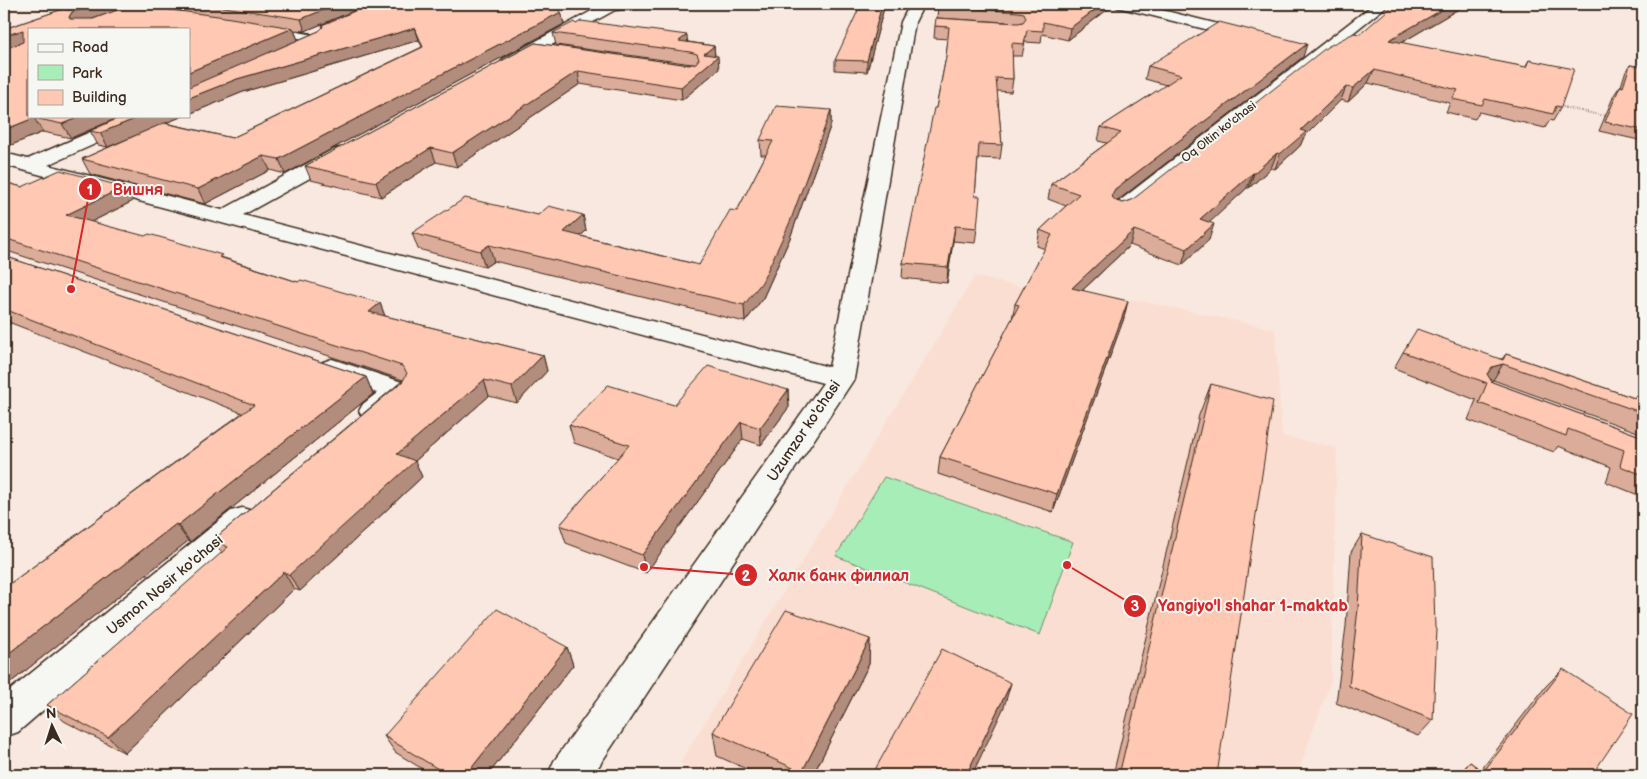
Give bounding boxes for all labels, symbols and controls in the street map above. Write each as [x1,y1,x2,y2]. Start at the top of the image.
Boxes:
legend [28,28,190,118]
text: Road [72,38,108,57]
text: Park [72,64,103,83]
text: Building [72,88,127,107]
street label: Oq Oltin ko'chasi [1179,98,1260,166]
callout: Вишня [77,174,173,205]
text: 1 [87,181,93,200]
text: Вишня [113,181,163,200]
street label: Uzumzor ko'chasi [763,377,845,485]
street label: Usmon Nosir ko'chasi [103,531,227,639]
callout: Халк банк филиал [733,560,919,591]
text: 2 [742,567,751,586]
text: Халк банк филиал [768,567,909,586]
callout: Yangiyo'l shahar 1-maktab [1123,590,1358,621]
text: 3 [1131,597,1140,616]
text: Yangiyo'l shahar 1-maktab [1158,597,1349,616]
north arrow [28,702,78,752]
text: N [45,705,57,722]

